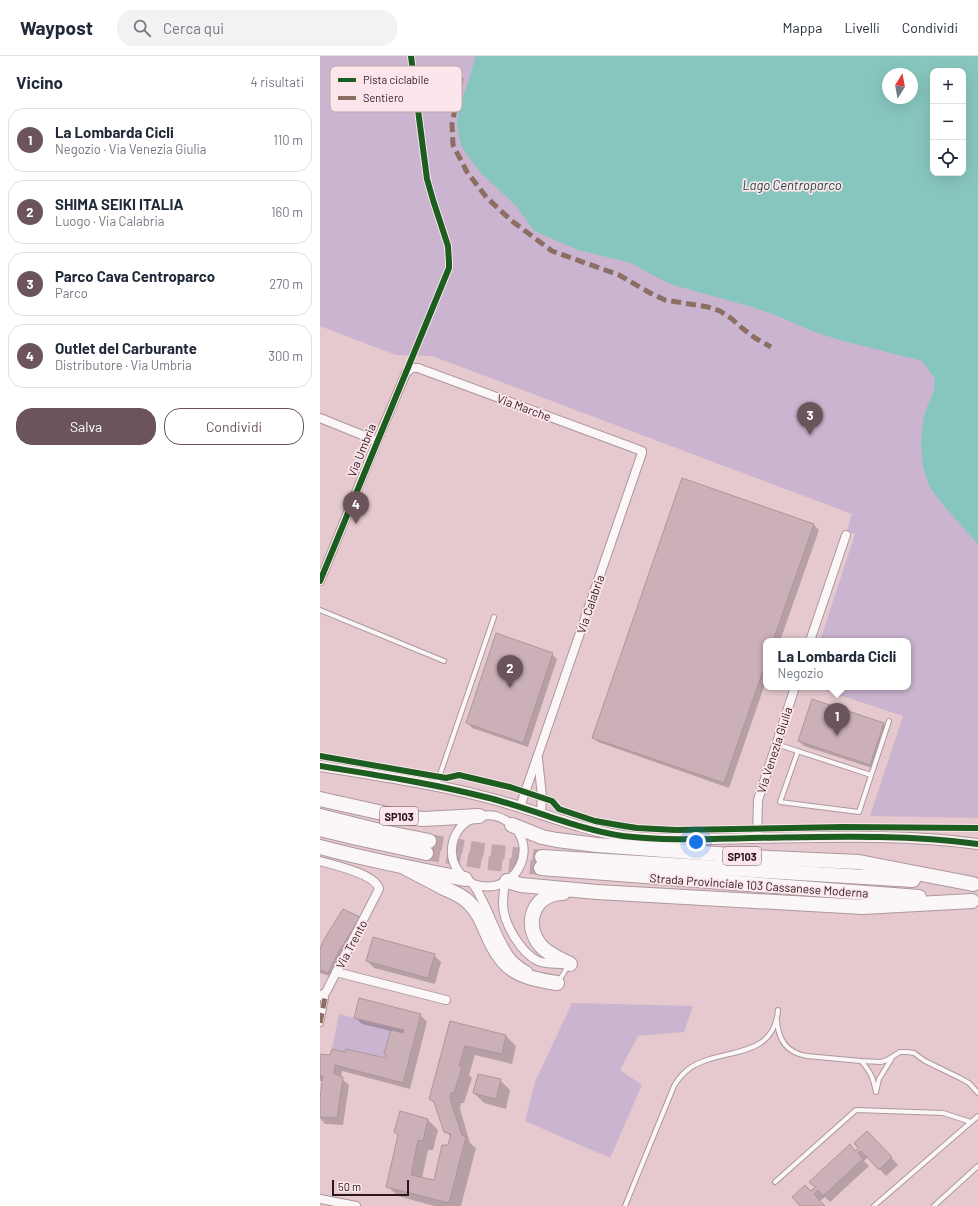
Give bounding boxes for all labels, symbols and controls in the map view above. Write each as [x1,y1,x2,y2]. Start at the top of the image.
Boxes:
search box [117,10,397,46]
text: Waypost [20,16,93,39]
icon: search [131,17,153,39]
text: Cerca qui [163,19,224,37]
text: Mappa [783,19,822,36]
text: Livelli [844,19,880,36]
text: Condividi [902,19,958,36]
legend [330,66,462,112]
north arrow [882,68,918,104]
map controls [930,68,966,176]
button: + [930,68,966,104]
text: Vicino [16,72,63,92]
text: Pista ciclabile [363,73,429,86]
text: 4 risultati [251,74,304,90]
text: Sentiero [363,91,404,104]
button: − [930,104,966,140]
text: La Lombarda Cicli [55,123,174,141]
text: 1 [28,132,32,148]
text: 110 m [273,132,303,148]
button: locate [930,140,966,176]
text: Negozio · Via Venezia Giulia [55,141,206,157]
water label: Lago Centroparco [742,177,842,193]
text: SHIMA SEIKI ITALIA [55,195,183,213]
text: 2 [26,204,34,220]
text: 160 m [271,204,303,220]
text: Luogo · Via Calabria [55,213,165,229]
text: Parco Cava Centroparco [55,267,215,285]
text: 3 [26,276,34,292]
text: 270 m [269,276,303,292]
text: Parco [55,285,88,301]
text: Outlet del Carburante [55,339,197,357]
text: 4 [26,348,34,364]
text: 300 m [268,348,303,364]
text: Distributore · Via Umbria [55,357,192,373]
street label: Via Marche [495,391,553,423]
pin: 3 [797,402,823,435]
button: Salva [16,408,156,445]
button: Condividi [164,408,304,445]
street label: Via Umbria [344,421,378,479]
pin: 4 [343,491,369,524]
street label: Via Calabria [573,573,607,635]
popup [763,638,911,690]
text: La Lombarda Cicli [778,647,896,665]
pin: 2 [497,655,523,688]
text: Negozio [778,665,824,681]
pin: 1 [824,703,850,736]
street label: Via Venezia Giulia [753,705,795,795]
road number: SP103 [380,807,418,825]
your location [686,832,706,852]
road number: SP103 [723,847,761,865]
street label: Strada Provinciale 103 Cassanese Moderna [649,870,869,900]
street label: Via Trento [332,917,370,971]
scale bar [332,1178,409,1197]
text: 50 m [338,1180,361,1193]

